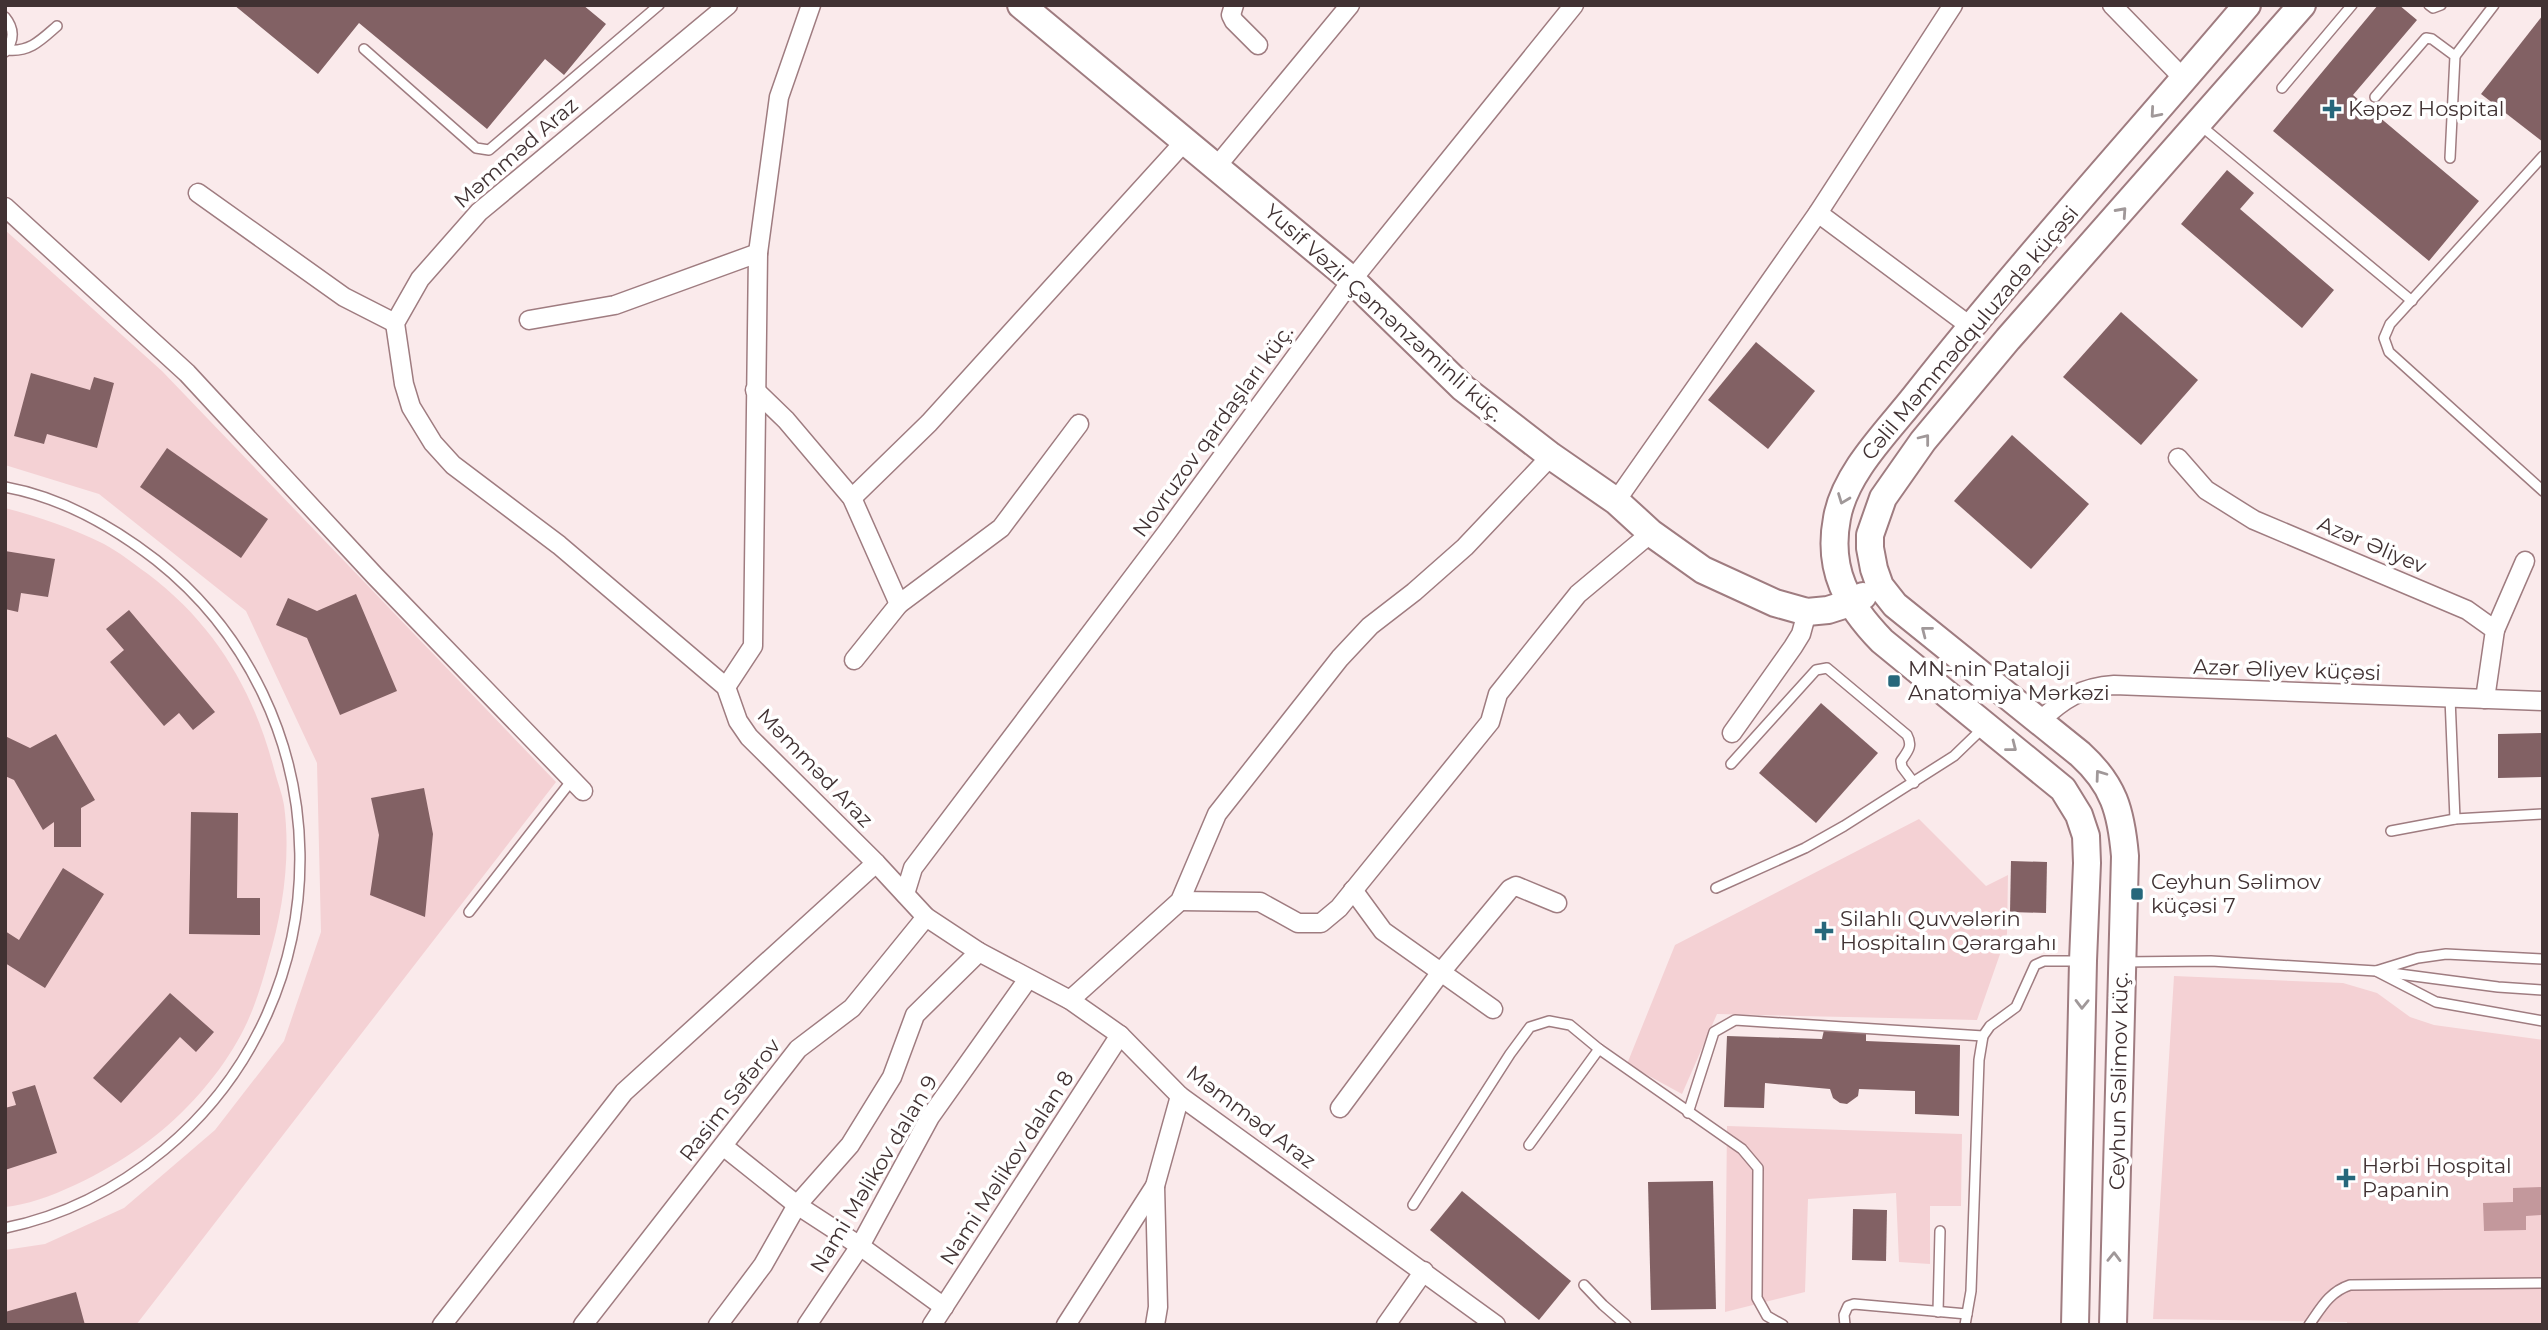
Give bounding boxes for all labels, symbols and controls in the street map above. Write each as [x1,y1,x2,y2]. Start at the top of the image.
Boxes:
street label: Məmməd Araz [449,92,583,213]
place label: Kəpəz Hospital [2348,96,2504,121]
marker: Kəpəz Hospital [2322,99,2342,119]
one-way arrow [2151,105,2163,118]
street label: Yusif Vəzir Çəmənzəminli küç. [1260,199,1509,427]
street label: Cəlil Məmmədquluzadə küçəsi [1856,201,2083,465]
one-way arrow [2114,207,2126,220]
street label: Novruzov qardaşları küç. [1127,320,1298,542]
one-way arrow [1917,435,1930,447]
one-way arrow [1837,492,1851,504]
street label: Azər Əliyev [2314,510,2431,579]
one-way arrow [1921,626,1933,639]
street label: Azər Əliyev küçəsi [2193,654,2381,685]
place label: MN-nin Pataloji Anatomiya Mərkəzi [1908,656,2110,705]
marker: MN-nin Pataloji Anatomiya Mərkəzi [1886,673,1902,689]
street label: Məmməd Araz [752,703,878,832]
one-way arrow [2004,738,2016,751]
one-way arrow [2096,771,2109,783]
place label: Ceyhun Səlimov küçəsi 7 [2151,869,2321,918]
marker: Ceyhun Səlimov küçəsi 7 [2129,886,2145,902]
place label: Silahlı Quvvələrin Hospitalın Qərargahı [1840,906,2057,955]
marker: Silahlı Quvvələrin Hospitalın Qərargahı [1814,921,1834,941]
street label: Ceyhun Səlimov küç. [2104,972,2133,1190]
one-way arrow [2074,1000,2090,1010]
street label: Rasim Səfərov [674,1033,786,1166]
street label: Məmməd Araz [1182,1060,1321,1173]
street label: Nami Məlikov dalan 8 [934,1066,1079,1270]
street label: Nami Məlikov dalan 9 [805,1070,942,1277]
place label: Hərbi Hospital Papanin [2362,1153,2512,1202]
marker: Hərbi Hospital Papanin [2336,1168,2356,1188]
one-way arrow [2107,1251,2122,1262]

